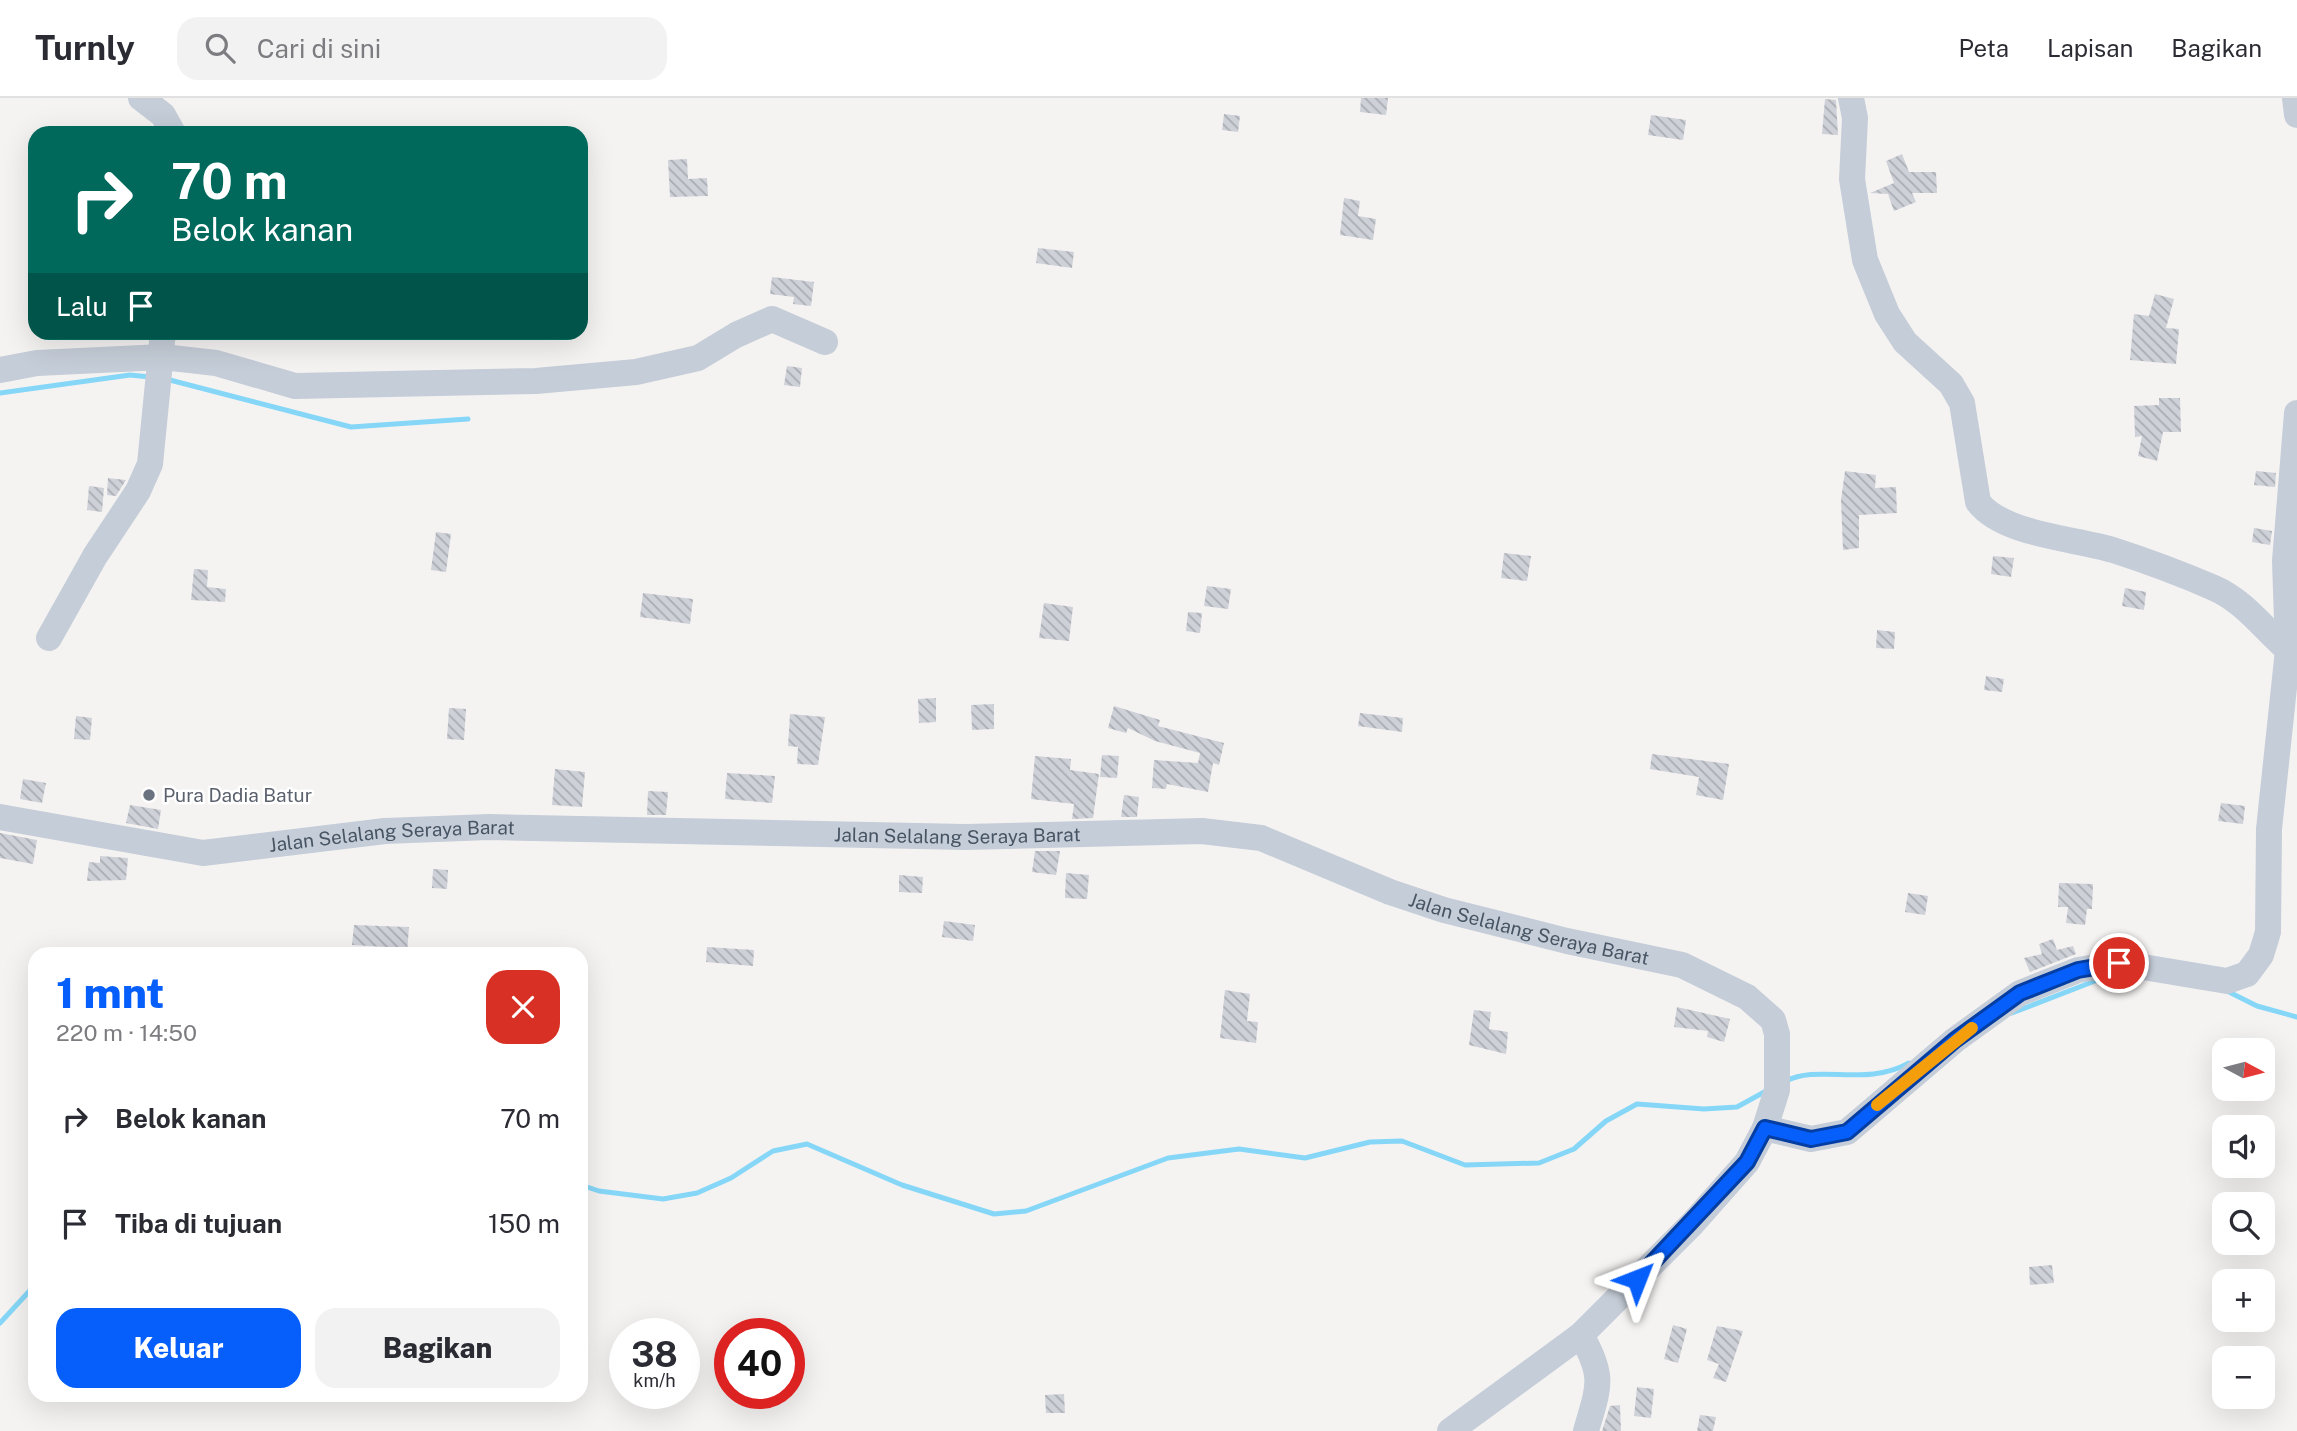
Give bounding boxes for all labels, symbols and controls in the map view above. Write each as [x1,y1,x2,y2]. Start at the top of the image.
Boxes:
search box [177,17,667,80]
text: Turnly [35,29,135,67]
icon: search [201,29,239,67]
text: Cari di sini [257,33,381,64]
text: Peta [1958,34,2009,62]
text: Lapisan [2047,34,2133,62]
text: Bagikan [2171,34,2262,62]
text: 70 m [171,152,288,210]
icon: right [56,154,147,245]
text: Belok kanan [171,211,353,248]
icon: arrive [122,287,160,325]
text: Lalu [56,291,108,322]
place label: Pura Dadia Batur [163,784,312,806]
marker: Pura Dadia Batur [141,787,157,803]
street label: Jalan Selalang Seraya Barat [268,816,515,856]
street label: Jalan Selalang Seraya Barat [834,823,1081,848]
street label: Jalan Selalang Seraya Barat [1406,888,1651,969]
pin [2089,933,2149,993]
icon: arrive [2100,944,2138,982]
text: 1 mnt [56,968,164,1017]
button: close [486,970,560,1044]
text: 220 m · 14:50 [56,1019,197,1046]
north arrow [2212,1038,2275,1101]
map controls [2212,1038,2275,1409]
icon: right [56,1100,94,1138]
text: Belok kanan [115,1103,266,1134]
text: 70 m [500,1103,560,1134]
button: sound [2212,1115,2275,1178]
button: search [2212,1192,2275,1255]
icon: arrive [56,1205,94,1243]
text: Tiba di tujuan [115,1208,282,1239]
text: 150 m [488,1208,560,1239]
position arrow [1600,1242,1674,1316]
button: + [2212,1269,2275,1332]
button: Keluar [56,1308,301,1388]
button: Bagikan [315,1308,560,1388]
speed limit sign: 40 [714,1318,805,1409]
text: 38 [631,1334,678,1375]
button: − [2212,1346,2275,1409]
text: km/h [633,1370,676,1391]

